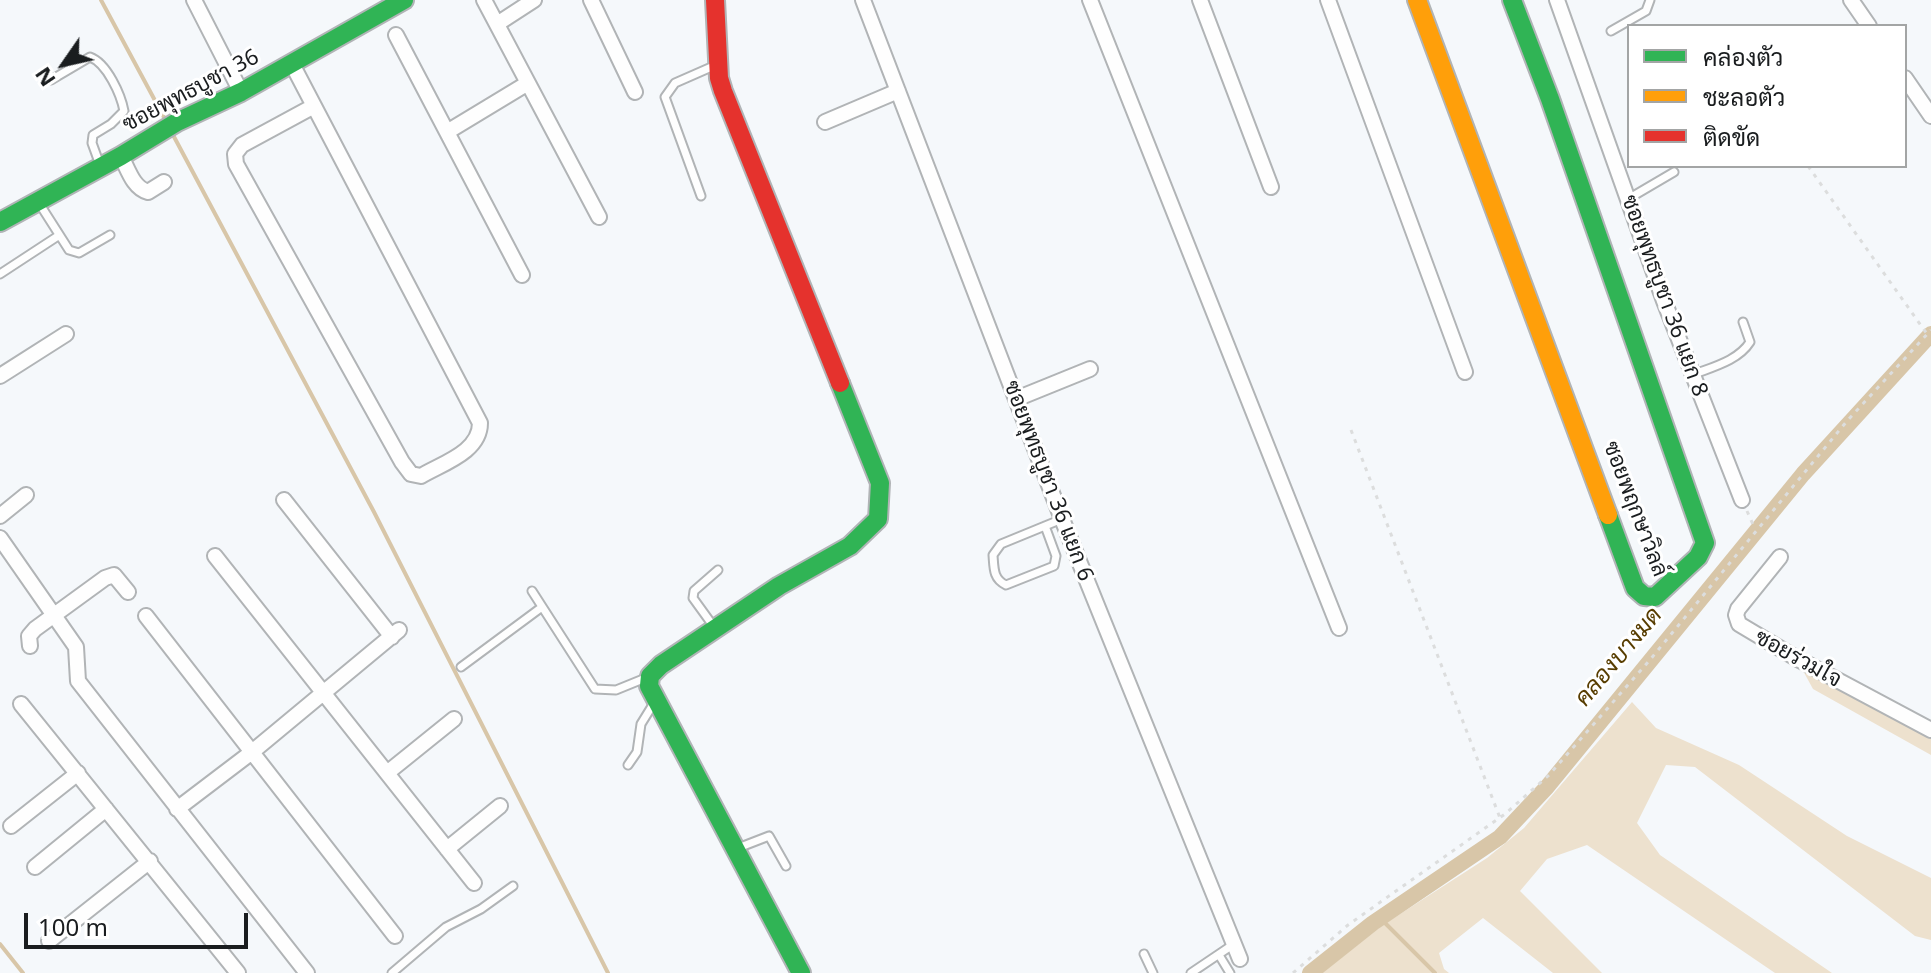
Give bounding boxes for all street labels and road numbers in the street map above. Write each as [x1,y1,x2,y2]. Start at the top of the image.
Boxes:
street label: ซอยพุทธบูชา 36 [118,44,264,138]
street label: ซอยพุทธบูชา 36 แยก 8 [1615,192,1713,400]
street label: ซอยพุทธบูชา 36 แยก 6 [998,377,1098,585]
street label: ซอยพฤกษาวิลล์ [1597,438,1673,580]
street label: ซอยร่วมใจ [1750,624,1846,694]

